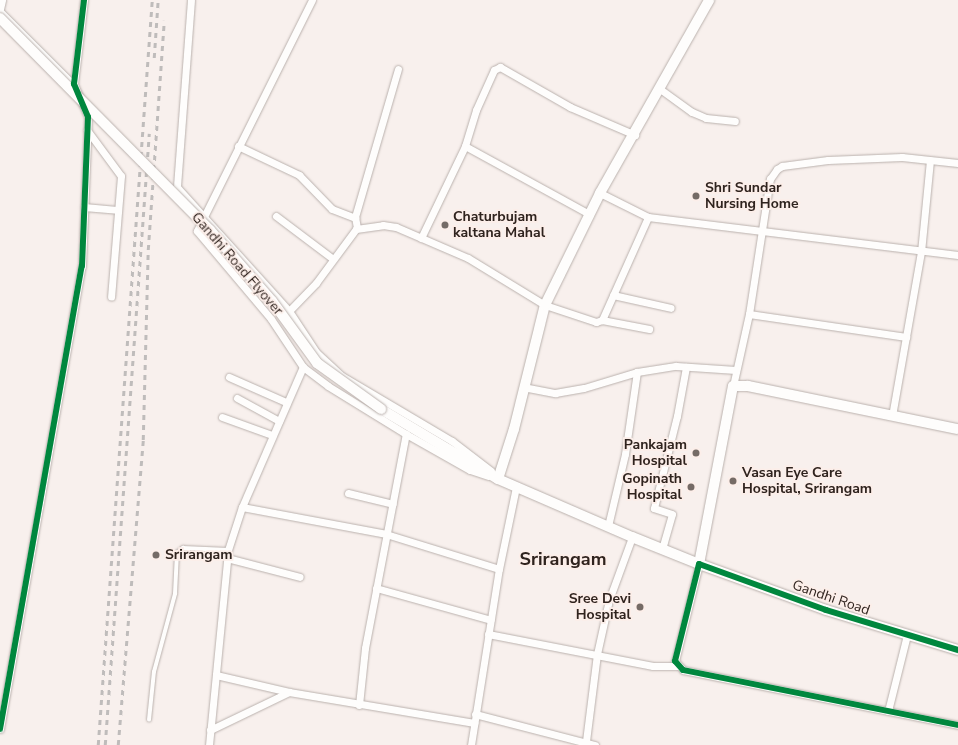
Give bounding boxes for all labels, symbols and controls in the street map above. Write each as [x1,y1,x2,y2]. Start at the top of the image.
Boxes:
place label: Shri Sundar Nursing Home [705,180,799,212]
marker: Shri Sundar Nursing Home [690,190,702,202]
street label: Gandhi Road Flyover [188,209,286,319]
place label: Chaturbujam kaltana Mahal [453,209,545,242]
marker: Chaturbujam kaltana Mahal [440,220,450,230]
place label: Pankajam Hospital [624,437,687,470]
marker: Pankajam Hospital [690,447,702,459]
place label: Vasan Eye Care Hospital, Srirangam [742,465,872,498]
place label: Gopinath Hospital [622,471,682,504]
marker: Vasan Eye Care Hospital, Srirangam [727,475,739,487]
marker: Gopinath Hospital [685,481,697,493]
place label: Srirangam [165,547,233,563]
district label: Srirangam [520,548,606,570]
marker: Srirangam [150,549,162,561]
street label: Gandhi Road [790,577,872,619]
place label: Sree Devi Hospital [569,591,631,624]
marker: Sree Devi Hospital [634,601,646,613]

